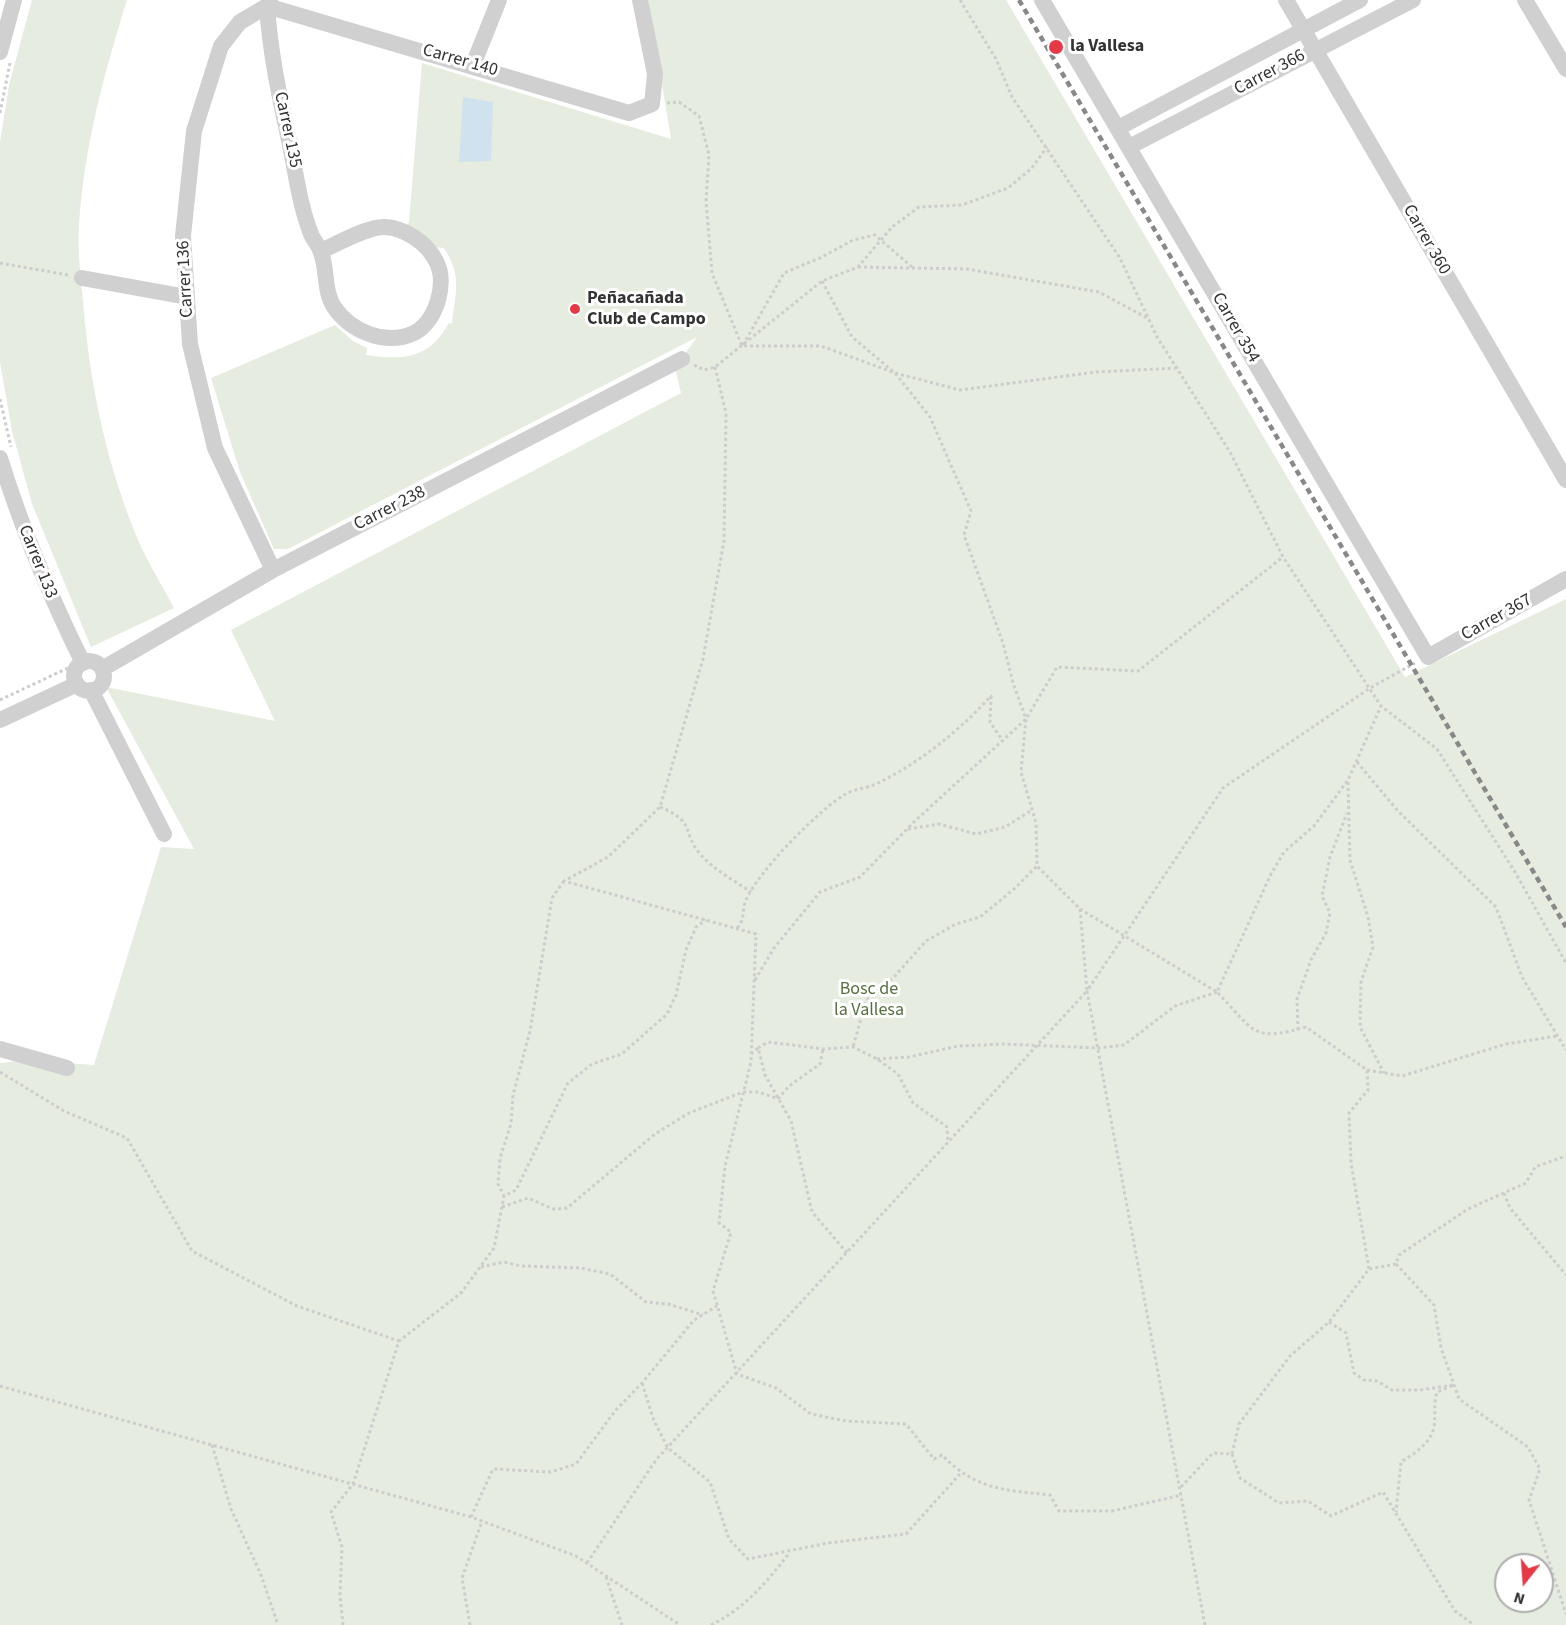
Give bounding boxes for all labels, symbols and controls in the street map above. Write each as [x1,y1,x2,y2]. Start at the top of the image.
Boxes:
place label: la Vallesa [1070,36,1144,58]
marker: la Vallesa [1047,38,1065,56]
street label: Carrer 140 [420,40,500,82]
street label: Carrer 366 [1231,45,1309,101]
street label: Carrer 135 [268,90,306,170]
street label: Carrer 360 [1397,201,1455,279]
street label: Carrer 136 [173,240,199,318]
place label: Peñacañada Club de Campo [587,288,706,330]
street label: Carrer 354 [1206,289,1264,367]
marker: Peñacañada Club de Campo [568,302,582,316]
street label: Carrer 238 [351,482,429,536]
street label: Carrer 133 [13,522,61,602]
street label: Carrer 367 [1458,590,1536,646]
park label: Bosc de la Vallesa [834,979,904,1022]
north arrow [1494,1553,1554,1613]
text: N [1511,1586,1528,1610]

